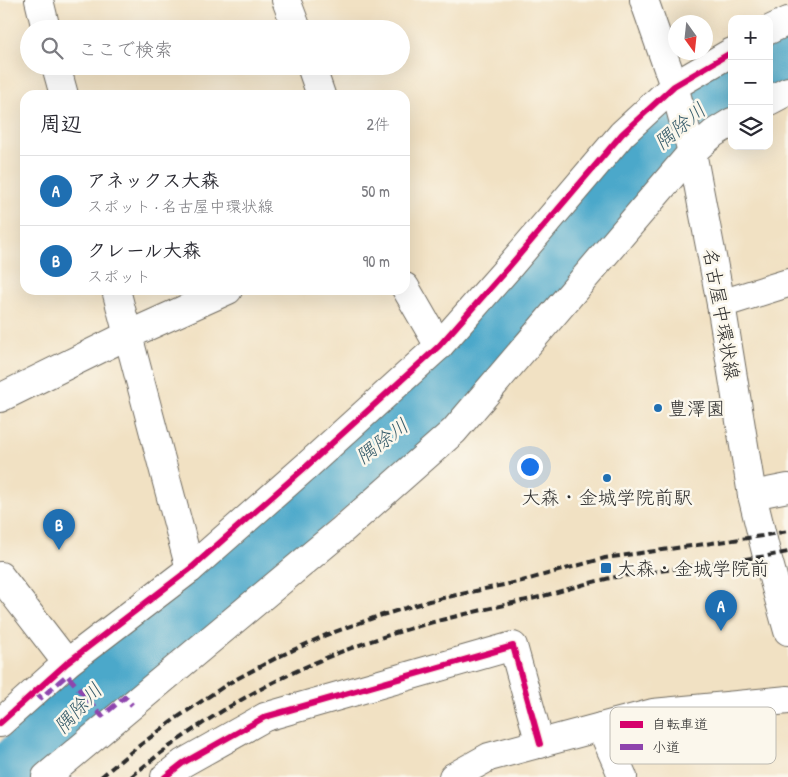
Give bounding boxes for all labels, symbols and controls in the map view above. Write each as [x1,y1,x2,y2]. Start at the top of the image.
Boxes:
north arrow [668,15,713,60]
map controls [728,15,773,150]
button: + [728,15,773,60]
search box [20,20,410,75]
icon: search [38,34,66,62]
text: ここで検索 [78,36,173,62]
button: − [728,60,773,105]
water label: 隅除川 [648,96,711,155]
button: layers [728,105,773,150]
text: 周辺 [40,109,82,138]
text: 2件 [367,113,390,135]
text: アネックス大森 [87,167,219,193]
text: A [52,180,60,202]
text: 50 m [362,180,390,202]
text: スポット · 名古屋中環状線 [87,195,274,217]
text: クレール大森 [87,237,201,263]
street label: 名古屋中環状線 [698,246,746,382]
text: B [52,250,60,272]
text: 90 m [362,250,390,272]
text: スポット [87,265,151,287]
place label: 豊澤園 [668,395,725,421]
marker: 豊澤園 [652,402,664,414]
water label: 隅除川 [350,412,414,469]
your location [517,454,543,480]
marker: 大森・金城学院前駅 [601,472,613,484]
place label: 大森・金城学院前駅 [521,484,693,510]
pin: B [43,509,75,550]
place label: 大森・金城学院前 [617,555,769,581]
marker: 大森・金城学院前 [599,561,613,575]
pin: A [705,590,737,631]
water label: 隅除川 [47,677,108,739]
legend [610,707,776,764]
text: 自転車道 [652,714,708,733]
text: 小道 [652,737,680,756]

